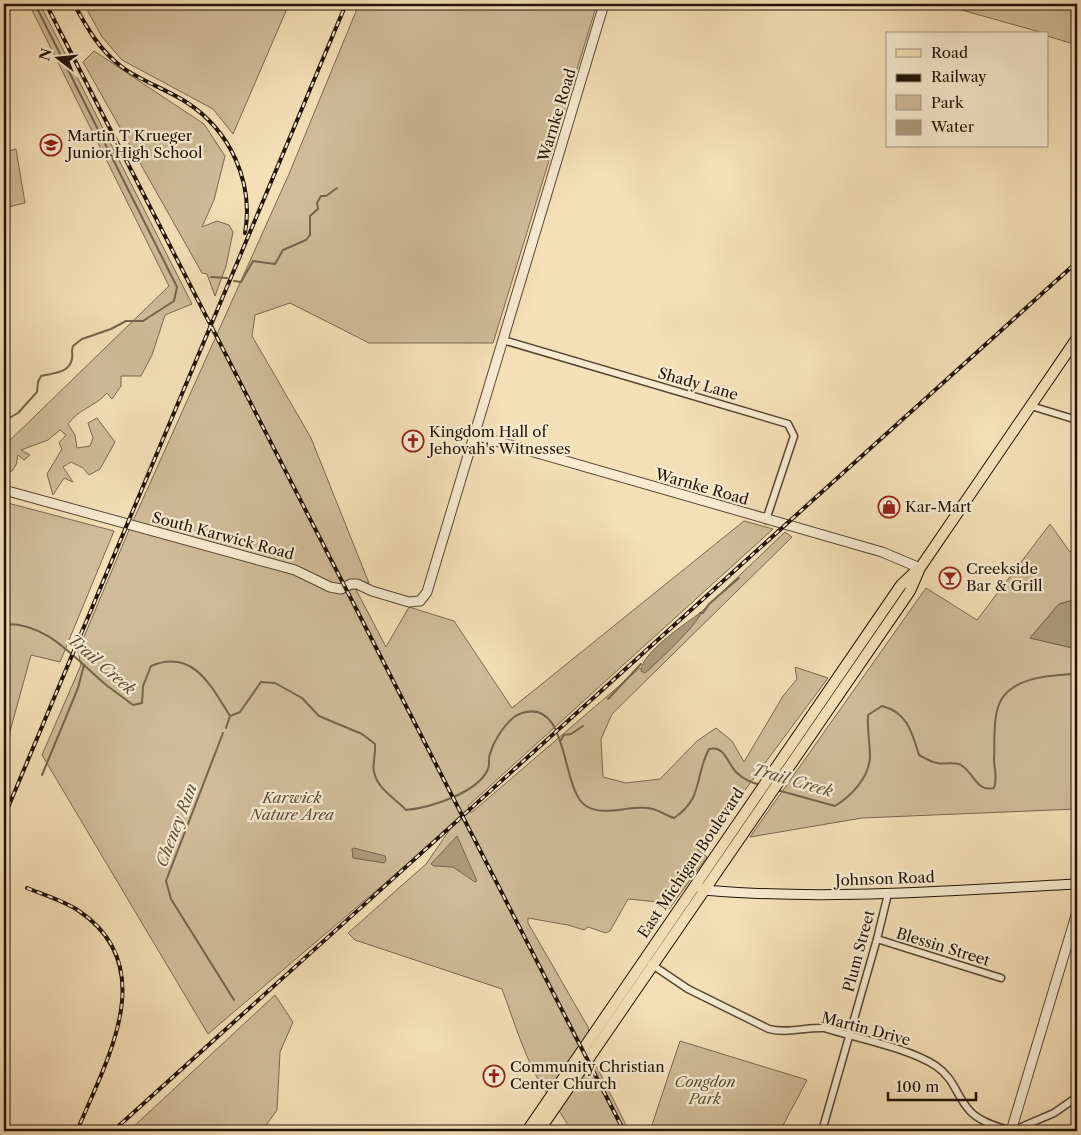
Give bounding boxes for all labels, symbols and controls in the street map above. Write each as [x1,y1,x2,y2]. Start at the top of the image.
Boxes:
north arrow [32,32,82,82]
legend [886,32,1048,148]
text: Road [931,43,968,62]
text: N [35,46,56,63]
street label: Warnke Road [533,66,580,165]
text: Railway [931,67,987,86]
text: Park [931,93,965,112]
text: Water [930,117,975,136]
place label: Martin T Krueger Junior High School [65,126,203,162]
school or university icon: Martin T Krueger Junior High School [39,133,63,157]
street label: Shady Lane [656,363,741,404]
place label: Kingdom Hall of Jehovah's Witnesses [427,422,571,458]
church icon: Kingdom Hall of Jehovah's Witnesses [401,429,425,453]
street label: Warnke Road [652,464,751,509]
shop icon: Kar-Mart [877,495,901,519]
place label: Kar-Mart [905,497,972,516]
street label: South Karwick Road [150,507,296,564]
place label: Creekside Bar & Grill [966,559,1043,595]
bar icon: Creekside Bar & Grill [938,566,962,590]
water label: Trail Creek [64,629,140,699]
water label: Trail Creek [751,759,836,801]
water label: Cheney Run [151,781,201,869]
street label: East Michigan Boulevard [633,784,748,941]
park label: Karwick Nature Area [249,788,334,824]
street label: Johnson Road [833,867,935,890]
street label: Plum Street [838,907,879,994]
street label: Blessin Street [894,923,993,970]
street label: Martin Drive [819,1007,913,1050]
place label: Community Christian Center Church [510,1057,665,1093]
church icon: Community Christian Center Church [482,1064,506,1088]
scale bar [888,1070,976,1102]
park label: Congdon Park [675,1072,735,1108]
text: 100 m [896,1077,939,1096]

